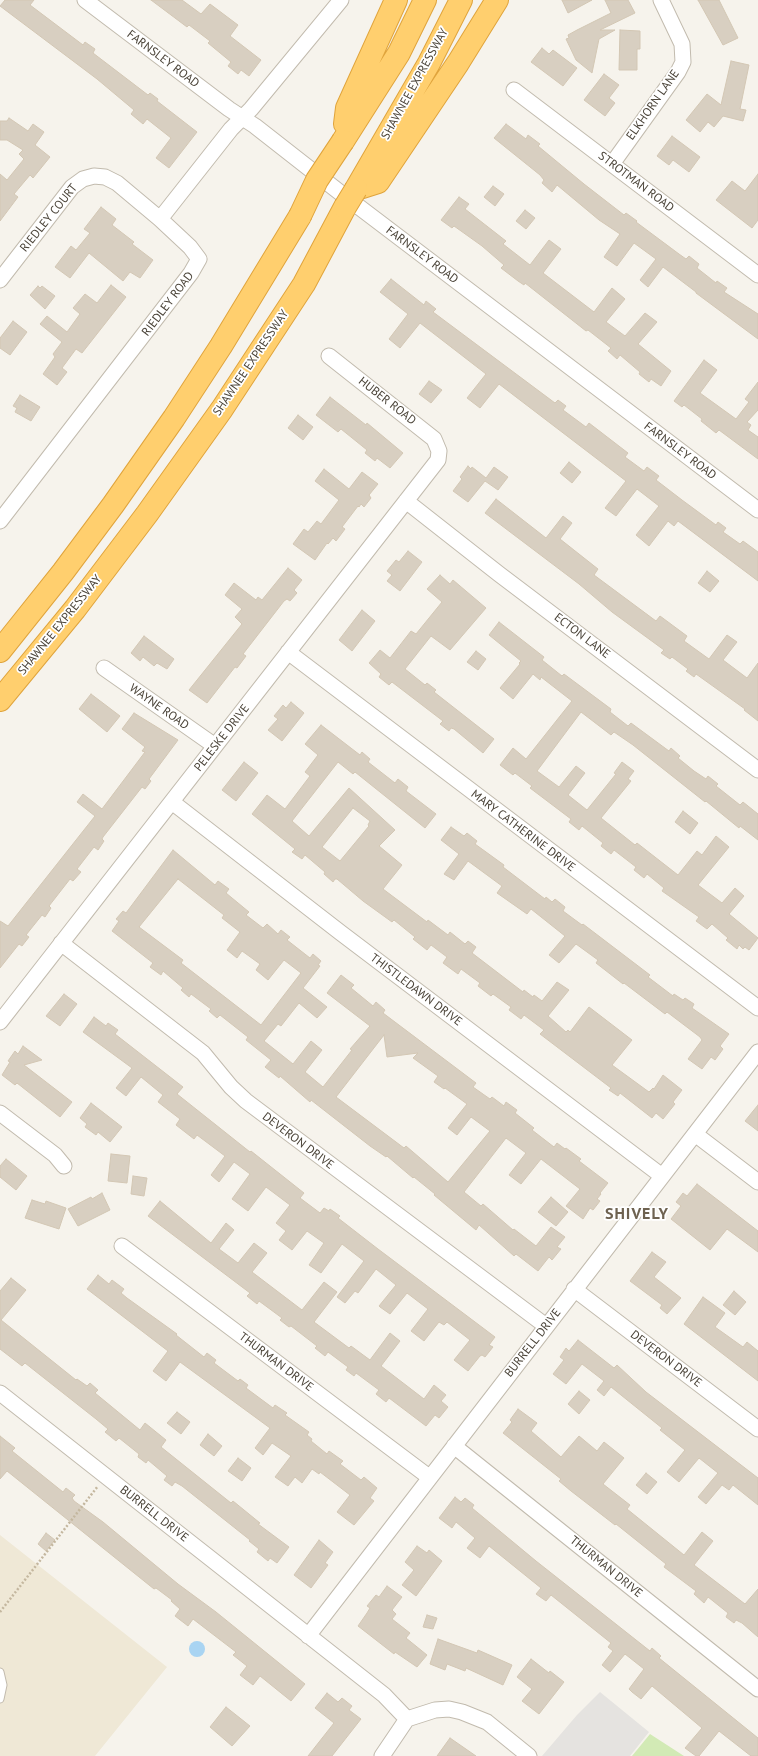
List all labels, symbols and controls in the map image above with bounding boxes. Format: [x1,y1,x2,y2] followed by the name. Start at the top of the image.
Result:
[379,26,451,142] street label: SHAWNEE EXPRESSWAY
[124,27,202,91] street label: FARNSLEY ROAD
[623,67,683,143] street label: ELKHORN LANE
[595,149,677,215] street label: STROTMAN ROAD
[17,181,81,255] street label: RIEDLEY COURT
[383,223,461,287] street label: FARNSLEY ROAD
[139,269,197,339] street label: RIEDLEY ROAD
[210,307,292,419] street label: SHAWNEE EXPRESSWAY
[355,374,419,428] street label: HUBER ROAD
[641,419,719,483] street label: FARNSLEY ROAD
[15,572,105,678] street label: SHAWNEE EXPRESSWAY
[551,610,613,662] street label: ECTON LANE
[126,681,192,733] street label: WAYNE ROAD
[191,702,253,774] street label: PELESKE DRIVE
[468,787,578,875] street label: MARY CATHERINE DRIVE
[367,951,465,1029] street label: THISTLEDAWN DRIVE
[260,1110,336,1172] street label: DEVERON DRIVE
[605,1204,669,1224] district label: SHIVELY
[502,1306,564,1380] street label: BURRELL DRIVE
[628,1328,704,1390] street label: DEVERON DRIVE
[236,1329,316,1395] street label: THURMAN DRIVE
[117,1483,191,1545] street label: BURRELL DRIVE
[567,1533,645,1601] street label: THURMAN DRIVE

